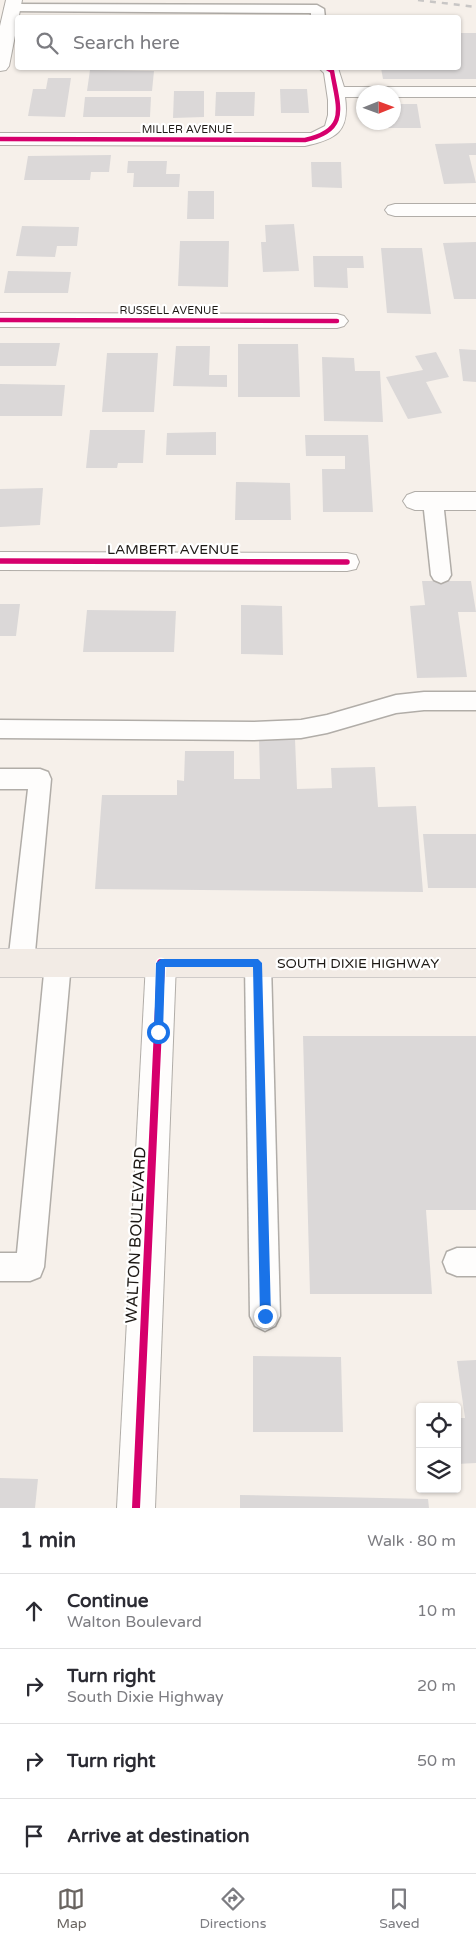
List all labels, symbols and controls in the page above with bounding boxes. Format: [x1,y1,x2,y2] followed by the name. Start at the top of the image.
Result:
[15,15,461,70] search box
[33,29,61,57] icon: search
[73,32,180,54] text: Search here
[356,85,401,130] north arrow
[142,123,232,136] street label: MILLER AVENUE
[120,304,218,317] street label: RUSSELL AVENUE
[107,541,239,558] street label: LAMBERT AVENUE
[277,955,439,972] street label: SOUTH DIXIE HIGHWAY
[147,1021,170,1044] route start
[121,1146,151,1324] street label: WALTON BOULEVARD
[254,1305,277,1328] route end
[416,1403,461,1493] map controls
[416,1403,461,1448] button: locate
[416,1448,461,1493] button: layers
[20,1528,76,1553] text: 1 min
[367,1531,456,1551] text: Walk · 80 m
[67,1590,149,1612] text: Continue
[20,1597,48,1625] icon: ahead
[417,1601,456,1621] text: 10 m
[67,1612,202,1632] text: Walton Boulevard
[67,1665,155,1687] text: Turn right
[20,1672,48,1700] icon: right
[417,1676,456,1696] text: 20 m
[67,1687,224,1707] text: South Dixie Highway
[20,1747,48,1775] icon: right
[67,1750,155,1772] text: Turn right
[417,1751,456,1771] text: 50 m
[20,1822,48,1850] icon: arrive
[67,1825,250,1847] text: Arrive at destination
[56,1885,87,1932] tab: Map
[199,1885,266,1932] tab: Directions
[379,1885,420,1932] tab: Saved

